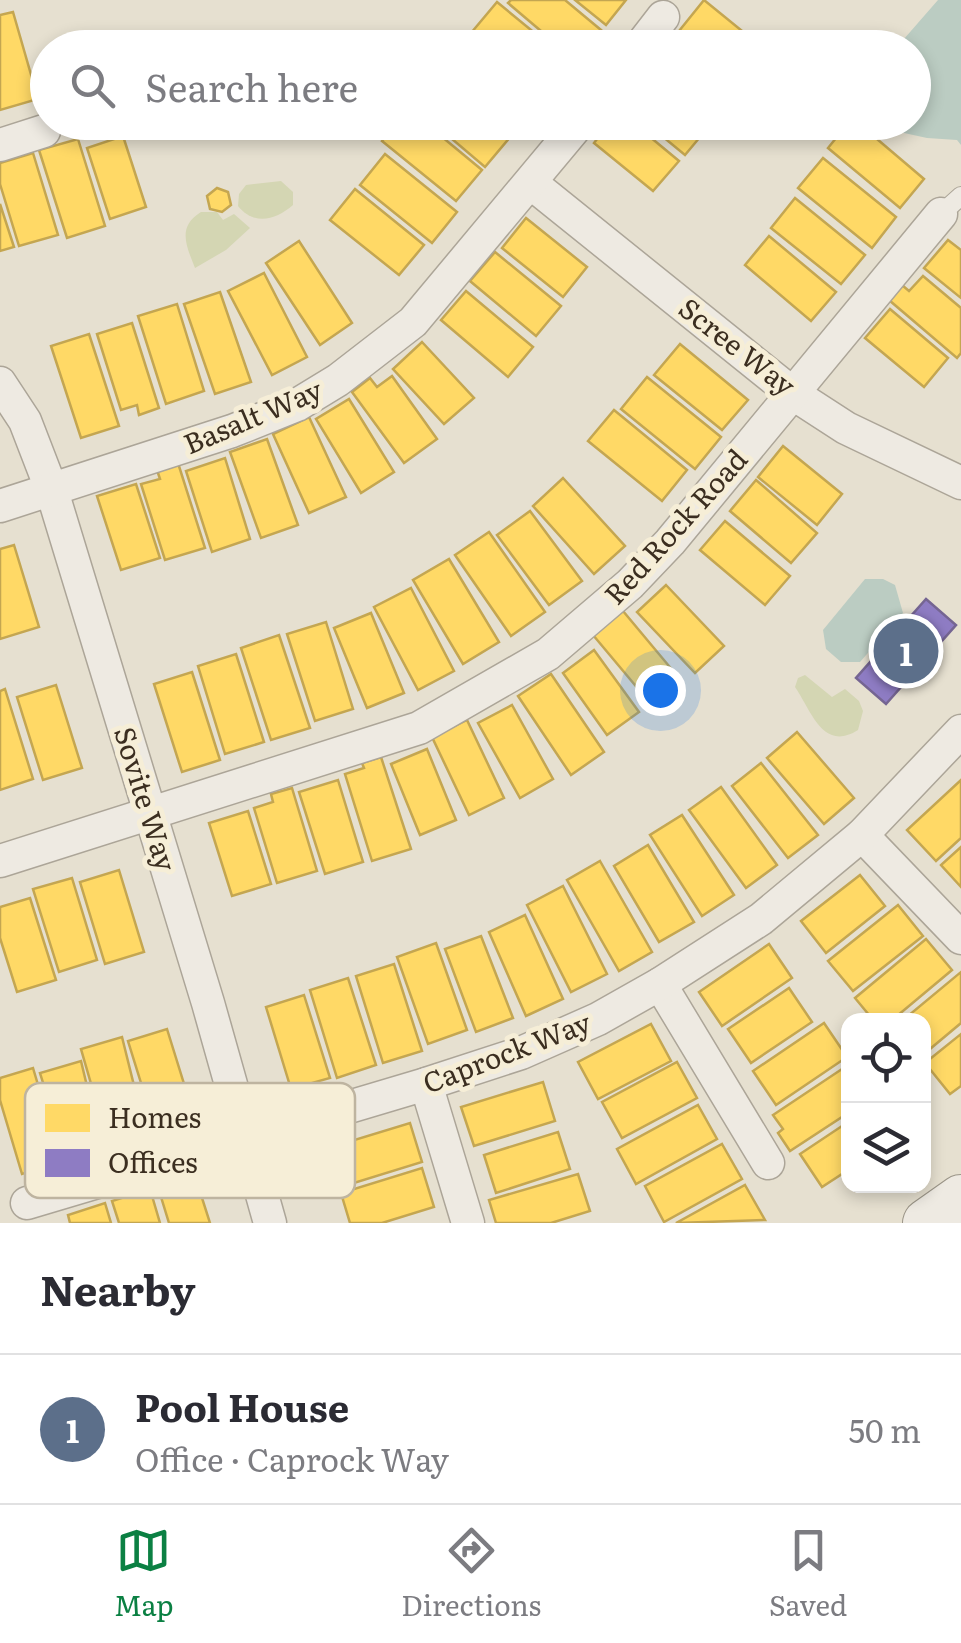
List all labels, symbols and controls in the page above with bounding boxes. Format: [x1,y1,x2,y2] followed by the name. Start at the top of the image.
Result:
[30,30,931,140] search box
[145,57,358,114] text: Search here
[65,58,120,113] icon: search
[671,286,806,405] street label: Scree Way
[176,367,329,463] street label: Basalt Way
[593,438,756,613] street label: Red Rock Road
[874,614,938,688] pin: 1
[635,665,686,716] your location
[105,721,189,877] street label: Sovite Way
[416,1000,597,1102] street label: Caprock Way
[841,1013,931,1193] map controls
[841,1013,931,1103] button: locate
[25,1083,355,1198] legend
[108,1095,201,1137] text: Homes
[841,1103,931,1193] button: layers
[108,1140,198,1182] text: Offices
[40,1257,196,1319] text: Nearby
[135,1377,349,1434] text: Pool House
[66,1405,79,1453] text: 1
[849,1405,921,1453] text: 50 m
[135,1434,449,1482] text: Office · Caprock Way
[114,1523,174,1625] tab: Map
[401,1523,541,1625] tab: Directions
[769,1523,847,1625] tab: Saved

